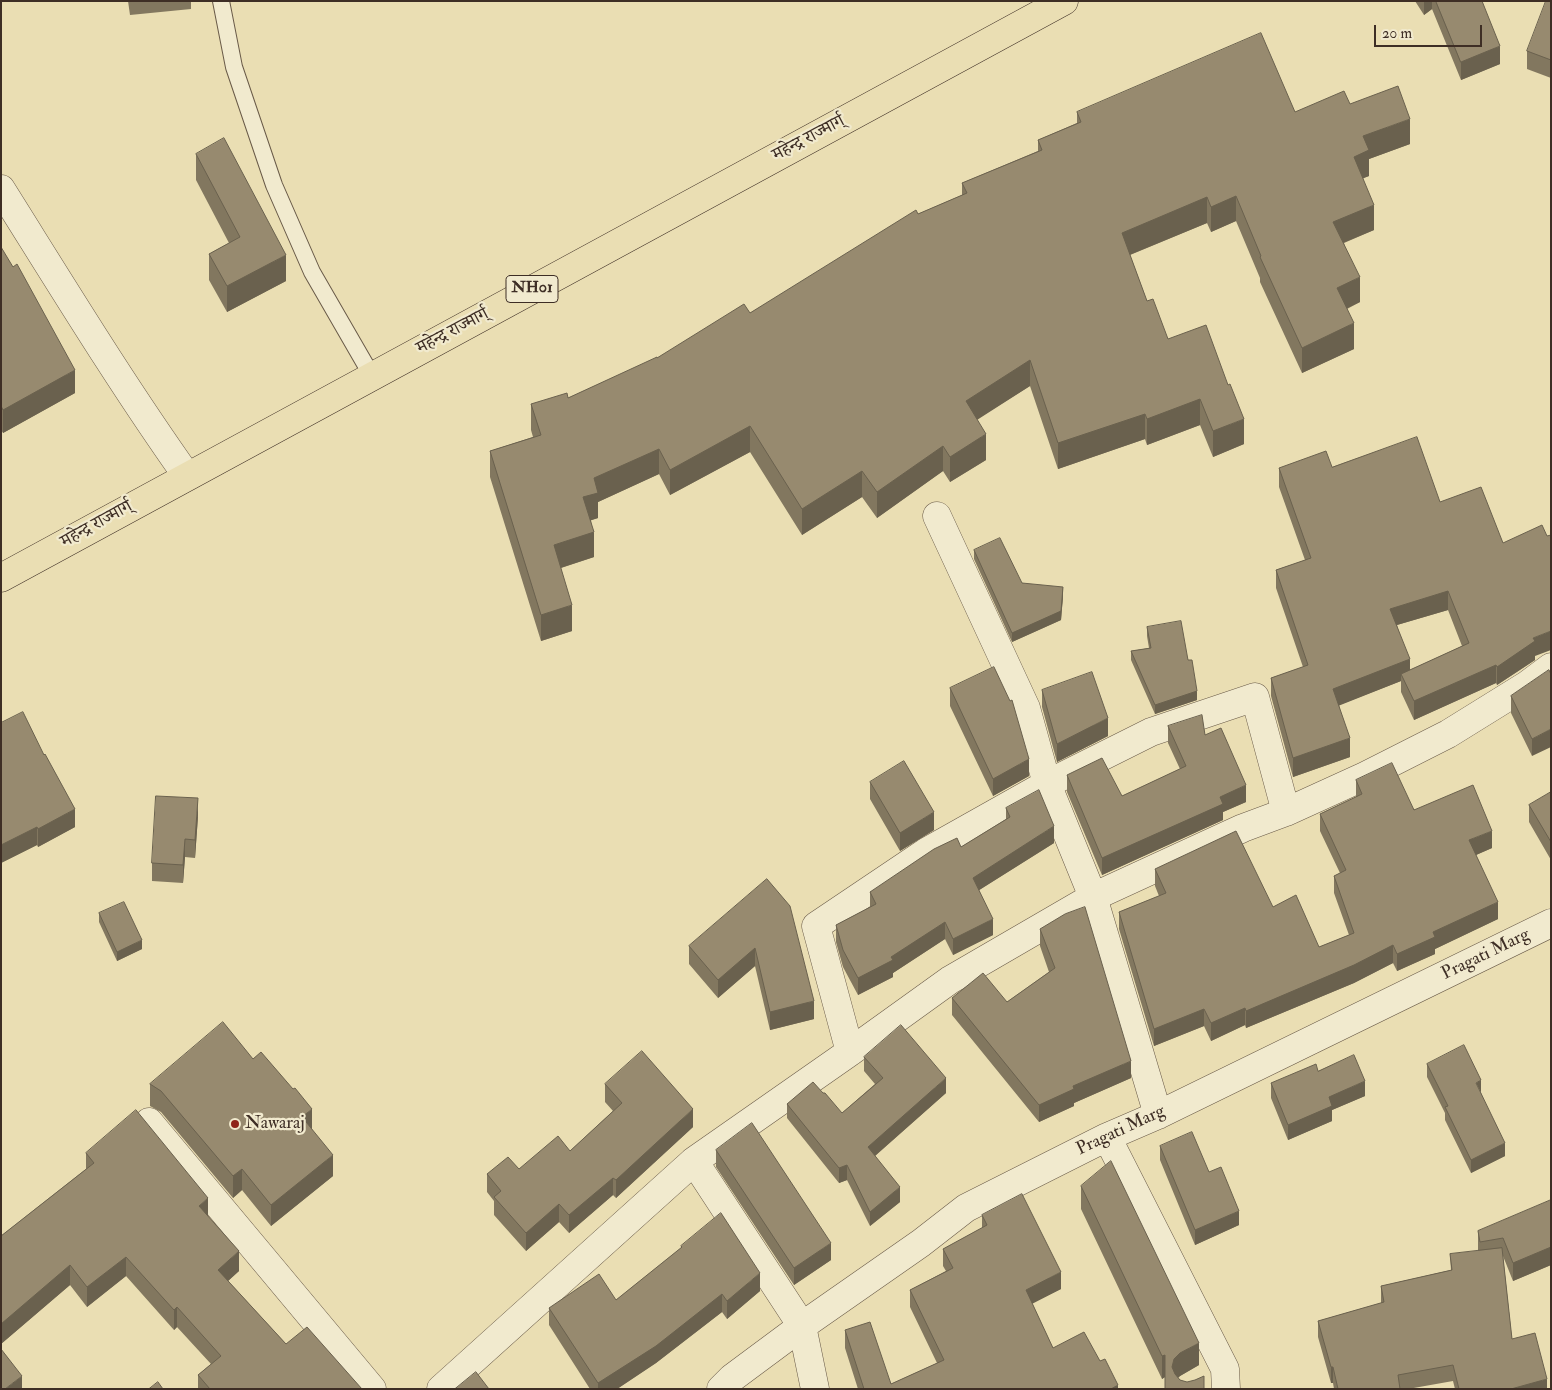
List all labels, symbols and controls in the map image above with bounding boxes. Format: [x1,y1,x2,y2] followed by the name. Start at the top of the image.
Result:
[1377,15,1484,47] scale bar
[1382,24,1412,43] text: 20 m
[769,111,849,167] street label: महेन्द्र राज्मार्ग्
[506,276,558,302] road number: NH01
[413,304,493,360] street label: महेन्द्र राज्मार्ग्
[57,496,137,554] street label: महेन्द्र राज्मार्ग्
[1438,924,1534,986] street label: Pragati Marg
[1073,1101,1169,1161] street label: Pragati Marg
[245,1113,305,1135] place label: Nawaraj
[229,1118,241,1130] marker: Nawaraj

